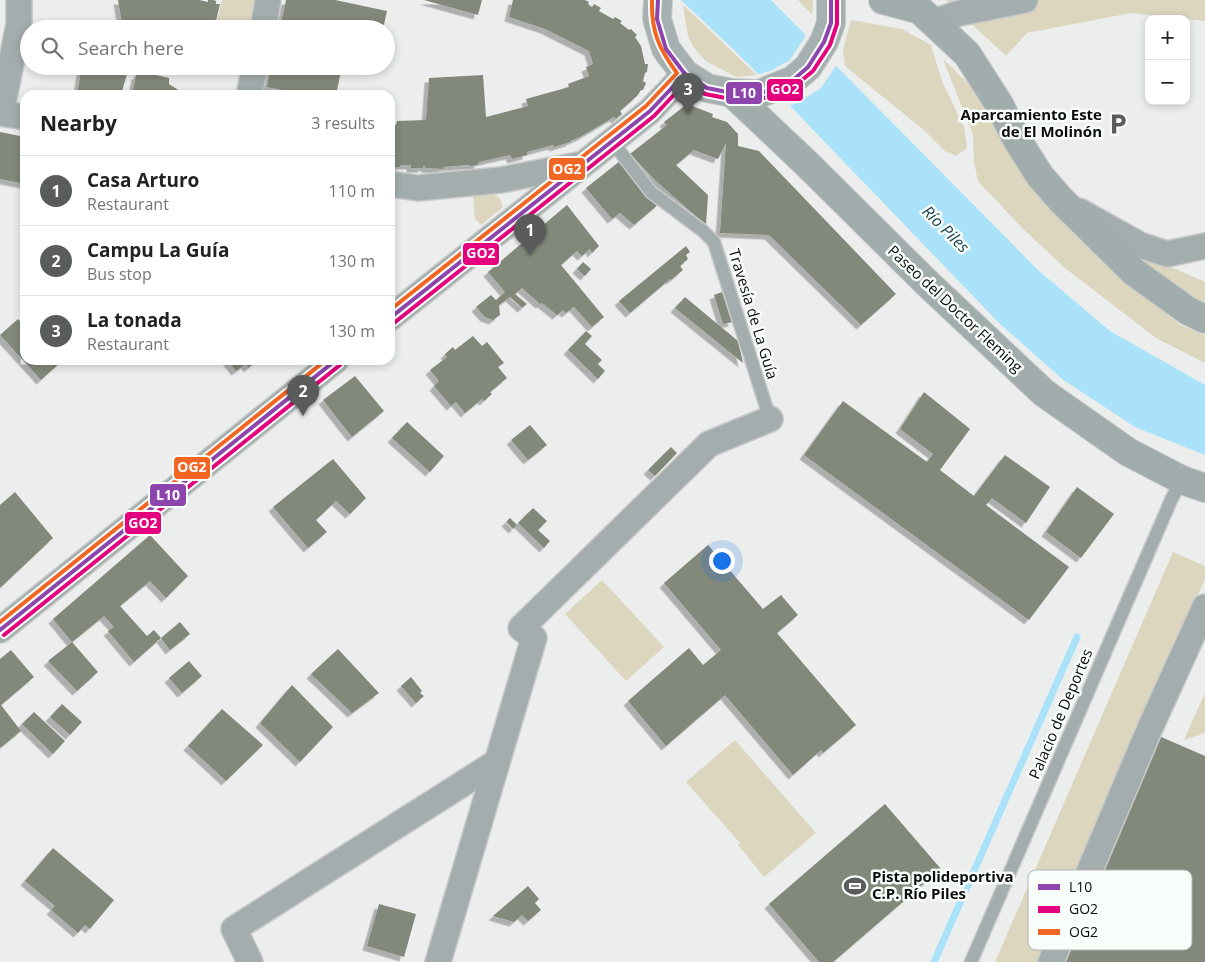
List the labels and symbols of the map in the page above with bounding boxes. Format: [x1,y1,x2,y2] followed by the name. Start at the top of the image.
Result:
[672,73,704,114] pin: 3
[766,78,804,102] line badge: GO2
[770,79,800,98] text: GO2
[725,81,763,105] line badge: L10
[732,83,756,102] text: L10
[961,104,1102,141] place label: Aparcamiento Este de El Molinón
[1105,111,1131,137] parking icon: Aparcamiento Este de El Molinón
[548,157,586,181] line badge: OG2
[552,159,582,178] text: OG2
[918,201,974,257] water label: Río Piles
[514,214,546,255] pin: 1
[884,240,1027,376] street label: Paseo del Doctor Fleming
[462,242,500,266] line badge: GO2
[466,243,496,262] text: GO2
[725,246,783,381] street label: Travesía de La Guía
[287,375,319,416] pin: 2
[173,456,211,480] line badge: OG2
[177,457,207,476] text: OG2
[149,483,187,507] line badge: L10
[156,485,180,504] text: L10
[124,511,162,535] line badge: GO2
[128,513,158,532] text: GO2
[709,548,735,574] your location
[1024,646,1097,782] street label: Palacio de Deportes
[872,866,1013,903] place label: Pista polideportiva C.P. Río Piles
[1028,870,1192,950] legend
[842,873,868,899] sports icon: Pista polideportiva C.P. Río Piles
[1069,877,1092,896] text: L10
[1069,899,1098,918] text: GO2
[1069,922,1098,941] text: OG2

